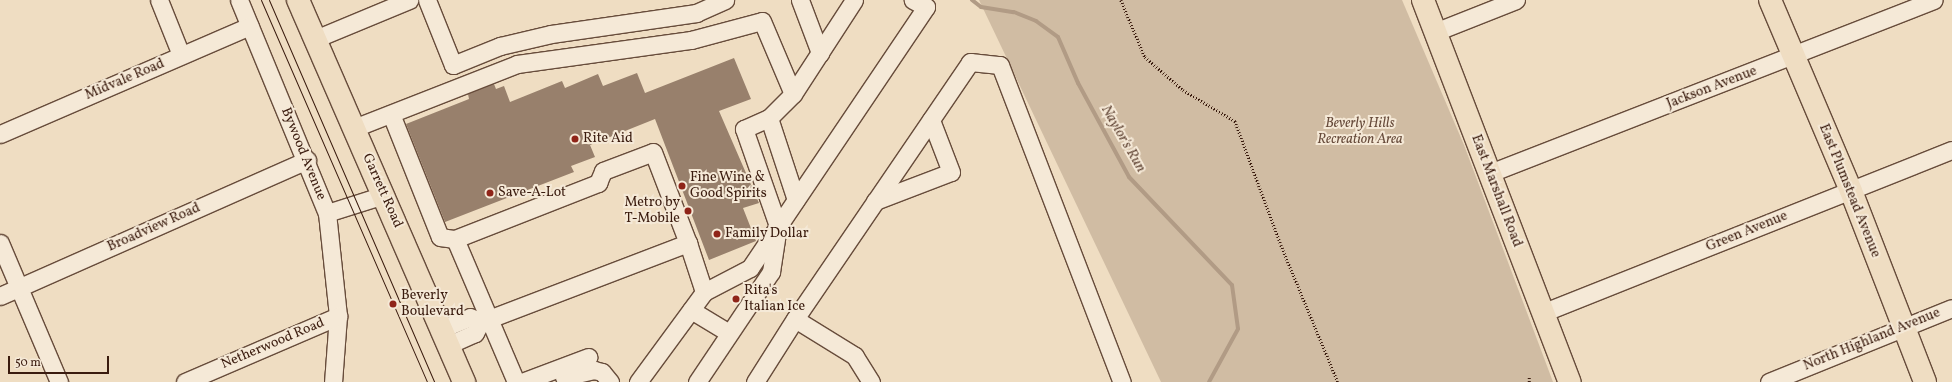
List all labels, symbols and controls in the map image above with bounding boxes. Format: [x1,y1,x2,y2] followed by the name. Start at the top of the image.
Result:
[83,56,167,104] street label: Midvale Road
[1664,63,1760,113] street label: Jackson Avenue
[1097,102,1149,176] water label: Naylor's Run
[277,105,329,203] street label: Bywood Avenue
[1317,116,1403,148] park label: Beverly Hills Recreation Area
[1815,122,1883,260] street label: East Plumstead Avenue
[583,131,633,147] place label: Rite Aid
[1467,132,1525,250] street label: East Marshall Road
[570,134,580,144] marker: Rite Aid
[358,151,406,231] street label: Garrett Road
[690,170,767,202] place label: Fine Wine & Good Spirits
[677,181,687,191] marker: Fine Wine & Good Spirits
[498,185,566,201] place label: Save-A-Lot
[485,188,495,198] marker: Save-A-Lot
[624,195,680,228] place label: Metro by T-Mobile
[105,200,203,256] street label: Broadview Road
[683,206,693,216] marker: Metro by T-Mobile
[1704,208,1790,256] street label: Green Avenue
[725,226,809,242] place label: Family Dollar
[712,229,722,239] marker: Family Dollar
[744,283,805,316] place label: Rita's Italian Ice
[401,288,464,320] place label: Beverly Boulevard
[731,294,741,304] marker: Rita's Italian Ice
[388,299,398,309] marker: Beverly Boulevard
[1801,305,1943,375] street label: North Highland Avenue
[219,315,327,373] street label: Netherwood Road
[10,348,111,374] scale bar
[15,355,41,371] text: 50 m

